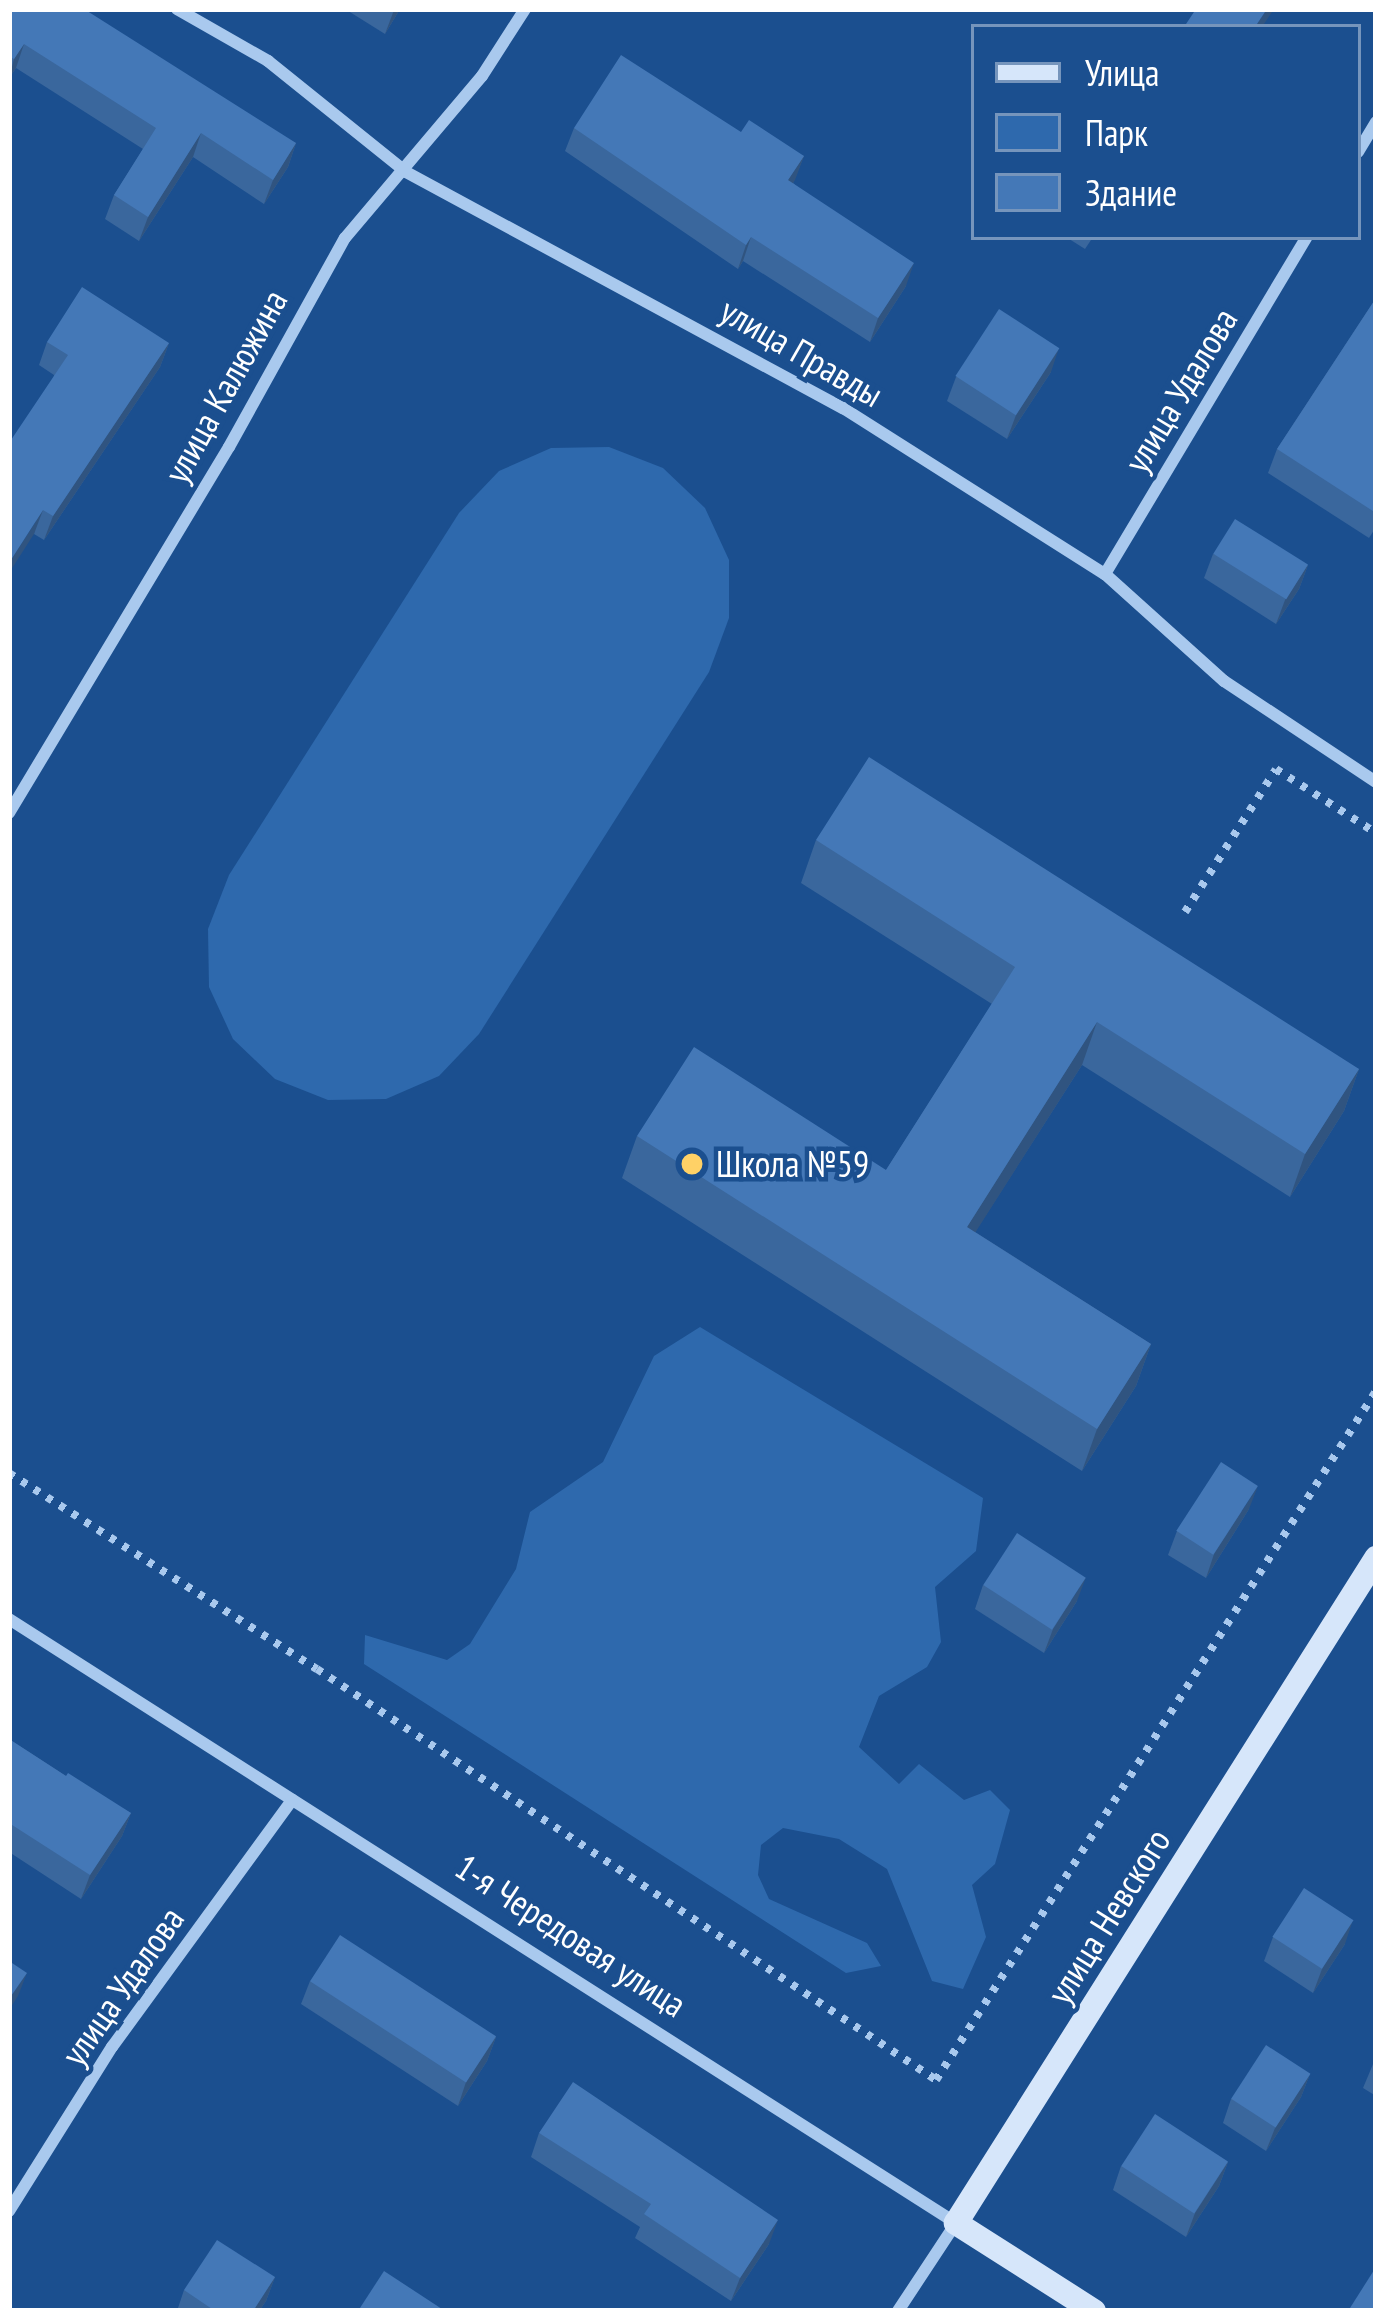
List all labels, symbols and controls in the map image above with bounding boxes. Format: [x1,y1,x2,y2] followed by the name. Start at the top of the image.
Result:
[971,24,1361,240] legend
[1085,49,1159,96] text: Улица
[1085,109,1148,156] text: Парк
[1085,169,1177,216] text: Здание
[154,282,296,490] street label: улица Калюжина
[713,288,891,416] street label: улица Правды
[1114,300,1246,480] street label: улица Удалова
[716,1142,869,1186] place label: Школа №59
[679,1151,705,1177] marker: Школа №59
[1037,1821,1179,2011] street label: улица Невского
[448,1844,694,2026] street label: 1-я Чередовая улица
[51,1898,193,2074] street label: улица Удалова

